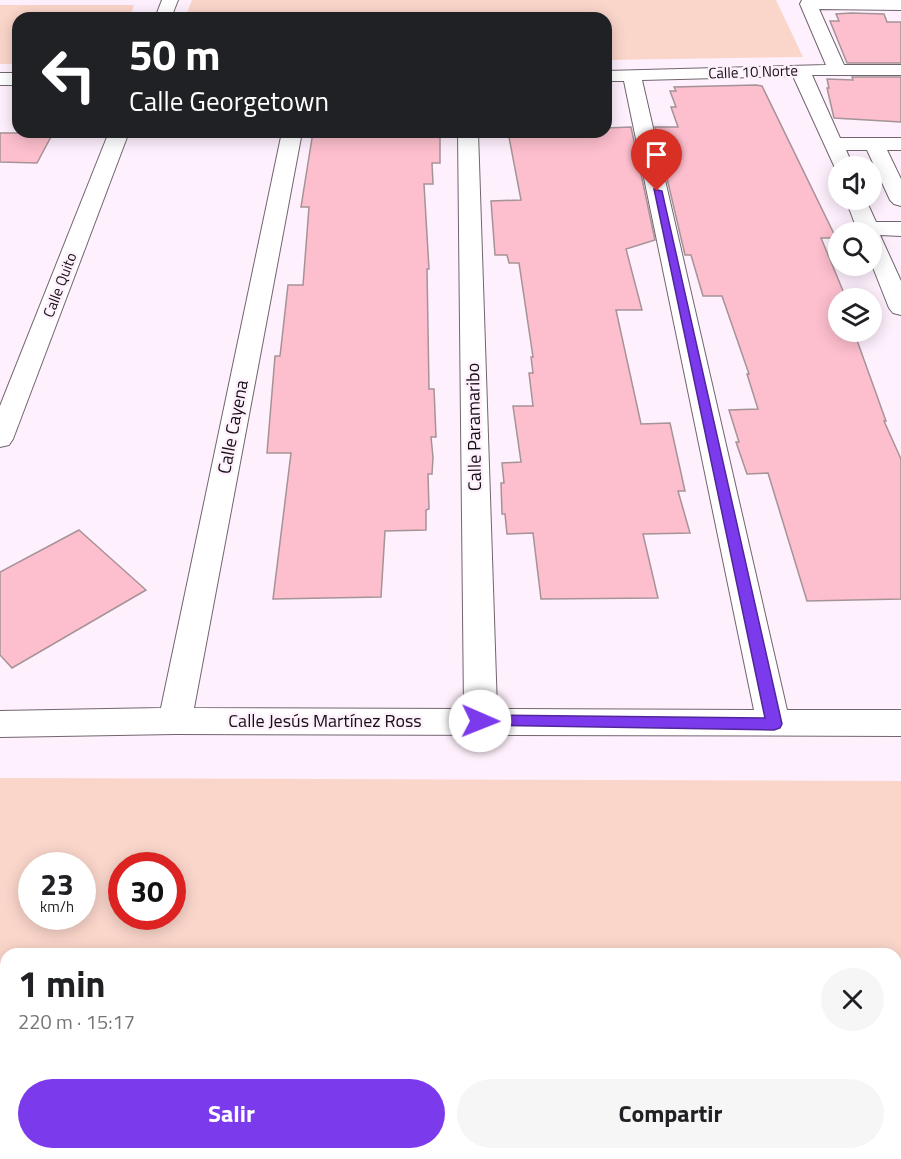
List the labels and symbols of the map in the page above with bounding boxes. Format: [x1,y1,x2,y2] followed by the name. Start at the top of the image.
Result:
[708,58,798,85] street label: Calle 10 Norte
[631,129,682,191] pin
[37,249,82,321] street label: Calle Quito
[459,363,488,491] street label: Calle Paramaribo
[210,378,255,476] street label: Calle Cayena
[448,689,512,753] position arrow
[228,707,422,734] street label: Calle Jesús Martínez Ross
[108,852,186,930] speed limit sign: 30

